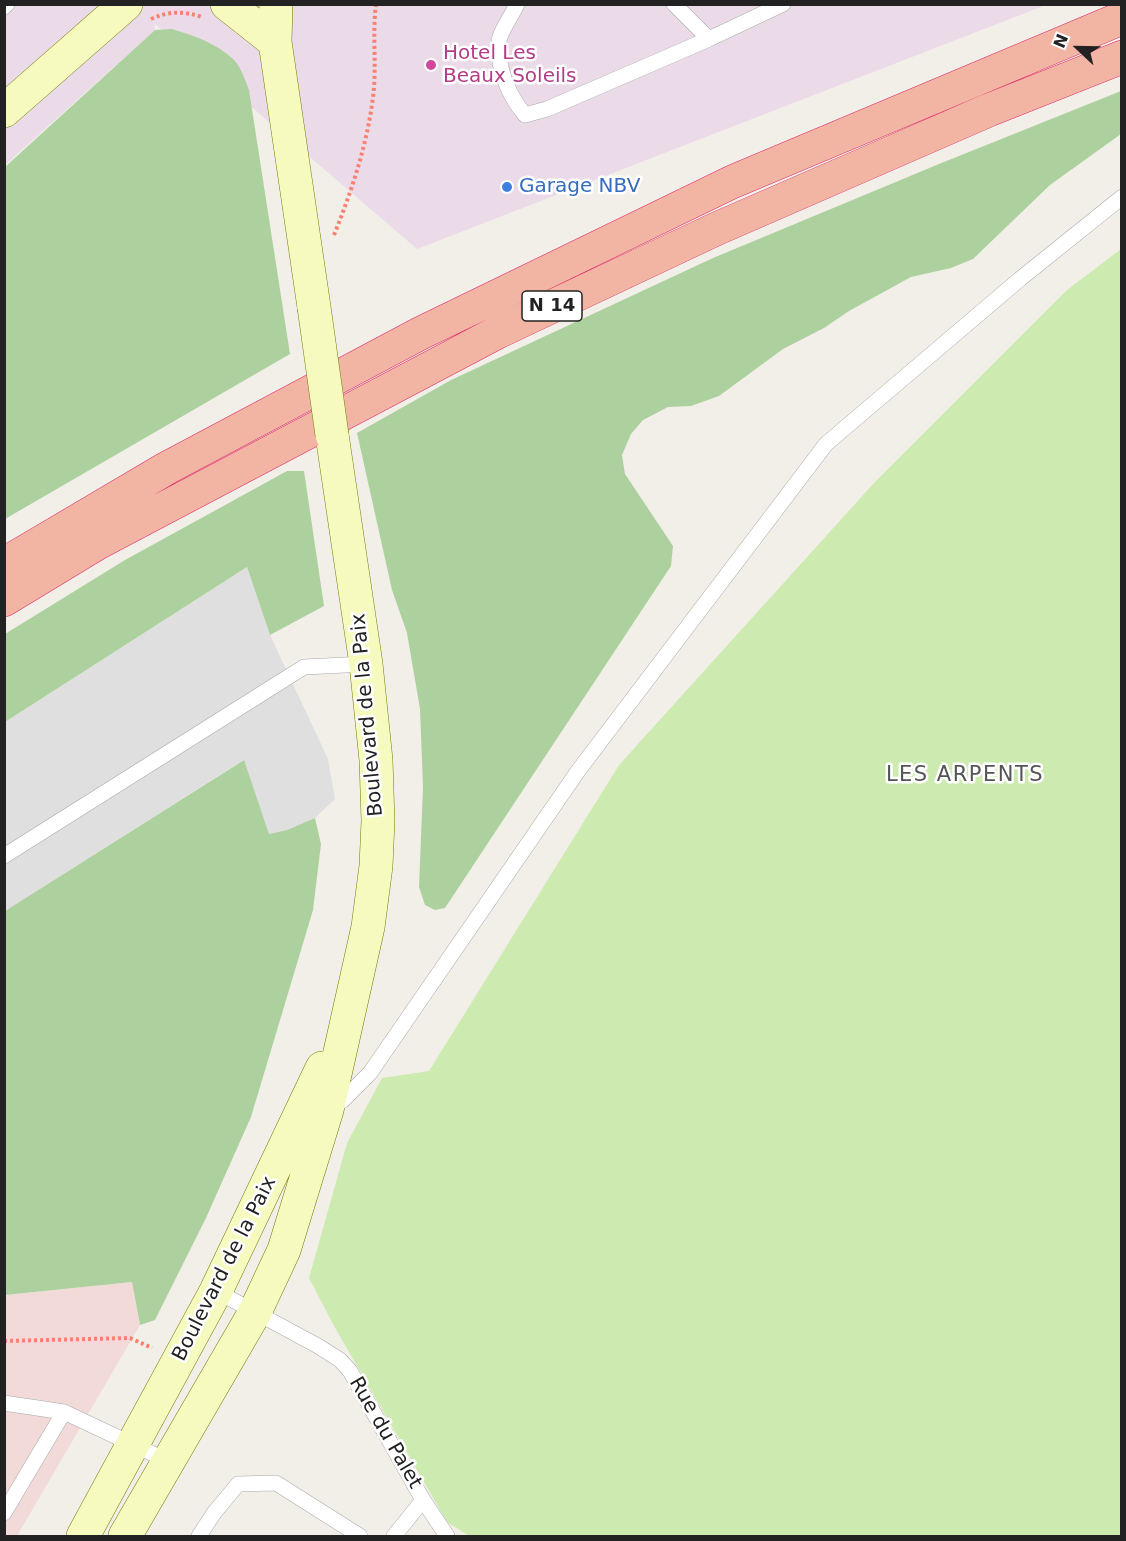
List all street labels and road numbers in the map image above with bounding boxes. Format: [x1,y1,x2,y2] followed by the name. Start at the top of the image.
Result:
[522,291,582,321] road number: N 14
[347,612,389,818] street label: Boulevard de la Paix
[168,1173,282,1365] street label: Boulevard de la Paix
[343,1373,427,1493] street label: Rue du Palet

